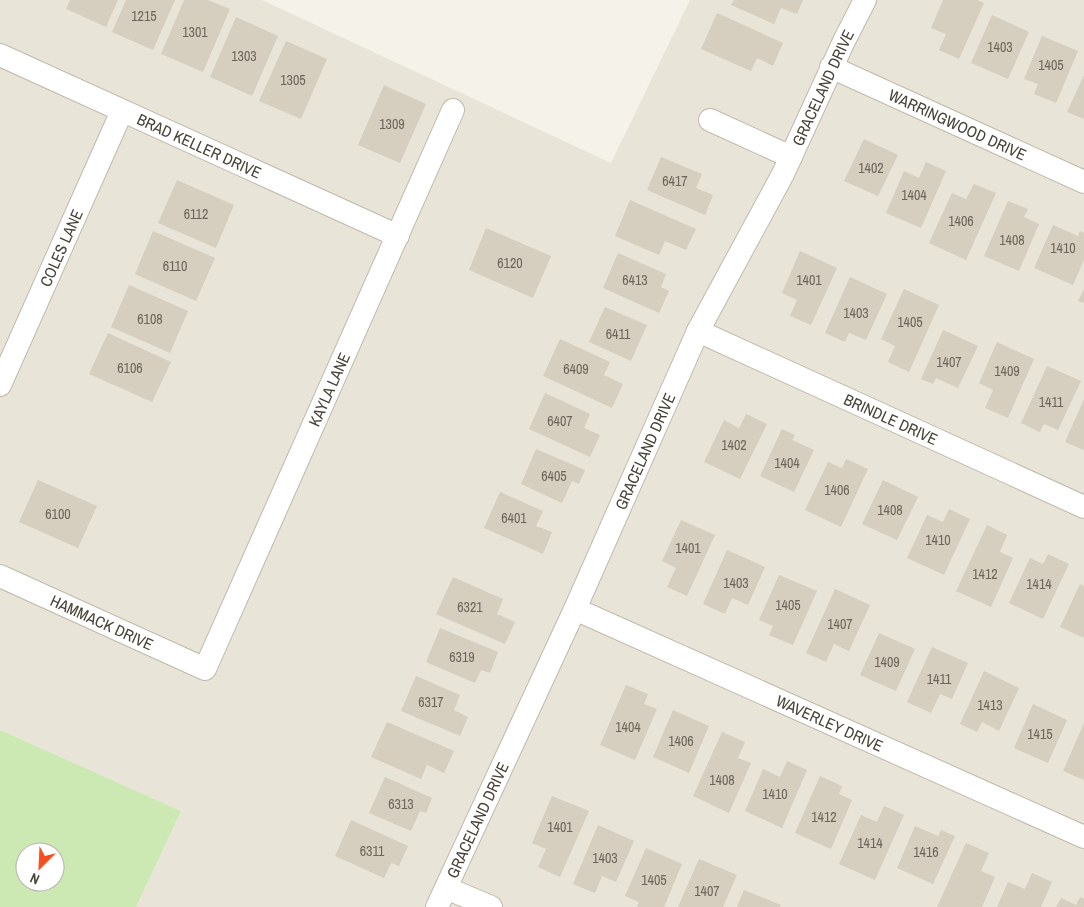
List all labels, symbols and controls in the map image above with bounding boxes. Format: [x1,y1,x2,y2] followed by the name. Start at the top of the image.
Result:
[131,7,157,25] house number: 1215
[182,23,208,41] house number: 1301
[786,26,859,149] street label: GRACELAND DRIVE
[987,38,1013,56] house number: 1403
[231,47,257,65] house number: 1303
[1038,56,1064,74] house number: 1405
[280,71,306,89] house number: 1305
[885,84,1030,165] street label: WARRINGWOOD DRIVE
[134,108,265,183] street label: BRAD KELLER DRIVE
[379,115,405,133] house number: 1309
[858,159,884,177] house number: 1402
[662,172,688,190] house number: 6417
[901,186,927,204] house number: 1404
[184,205,208,223] house number: 6112
[34,206,88,290] street label: COLES LANE
[948,212,974,230] house number: 1406
[999,231,1025,249] house number: 1408
[1050,239,1076,257] house number: 1410
[497,254,523,272] house number: 6120
[163,257,187,275] house number: 6110
[622,271,648,289] house number: 6413
[796,271,822,289] house number: 1401
[843,304,869,322] house number: 1403
[137,310,163,328] house number: 6108
[897,313,923,331] house number: 1405
[606,325,631,343] house number: 6411
[303,349,355,430] street label: KAYLA LANE
[936,353,962,371] house number: 1407
[117,359,143,377] house number: 6106
[563,360,589,378] house number: 6409
[994,362,1020,380] house number: 1409
[840,388,941,450] street label: BRINDLE DRIVE
[609,389,680,513] street label: GRACELAND DRIVE
[1039,393,1064,411] house number: 1411
[547,412,573,430] house number: 6407
[721,436,747,454] house number: 1402
[774,454,800,472] house number: 1404
[541,467,567,485] house number: 6405
[824,481,850,499] house number: 1406
[877,501,903,519] house number: 1408
[45,505,71,523] house number: 6100
[501,509,527,527] house number: 6401
[925,531,951,549] house number: 1410
[675,539,701,557] house number: 1401
[972,565,998,583] house number: 1412
[723,574,749,592] house number: 1403
[1026,575,1052,593] house number: 1414
[47,589,157,655] street label: HAMMACK DRIVE
[775,596,801,614] house number: 1405
[457,598,483,616] house number: 6321
[827,615,853,633] house number: 1407
[449,648,475,666] house number: 6319
[874,653,900,671] house number: 1409
[927,670,952,688] house number: 1411
[773,689,887,757] street label: WAVERLEY DRIVE
[418,693,444,711] house number: 6317
[977,696,1003,714] house number: 1413
[615,718,641,736] house number: 1404
[1027,725,1053,743] house number: 1415
[668,732,694,750] house number: 1406
[441,758,514,881] street label: GRACELAND DRIVE
[709,771,735,789] house number: 1408
[762,785,788,803] house number: 1410
[388,795,414,813] house number: 6313
[811,808,837,826] house number: 1412
[547,818,573,836] house number: 1401
[857,834,883,852] house number: 1414
[15,842,65,892] north arrow
[360,842,385,860] house number: 6311
[913,843,939,861] house number: 1416
[592,849,618,867] house number: 1403
[27,869,42,889] text: N
[641,871,667,889] house number: 1405
[694,882,720,900] house number: 1407

